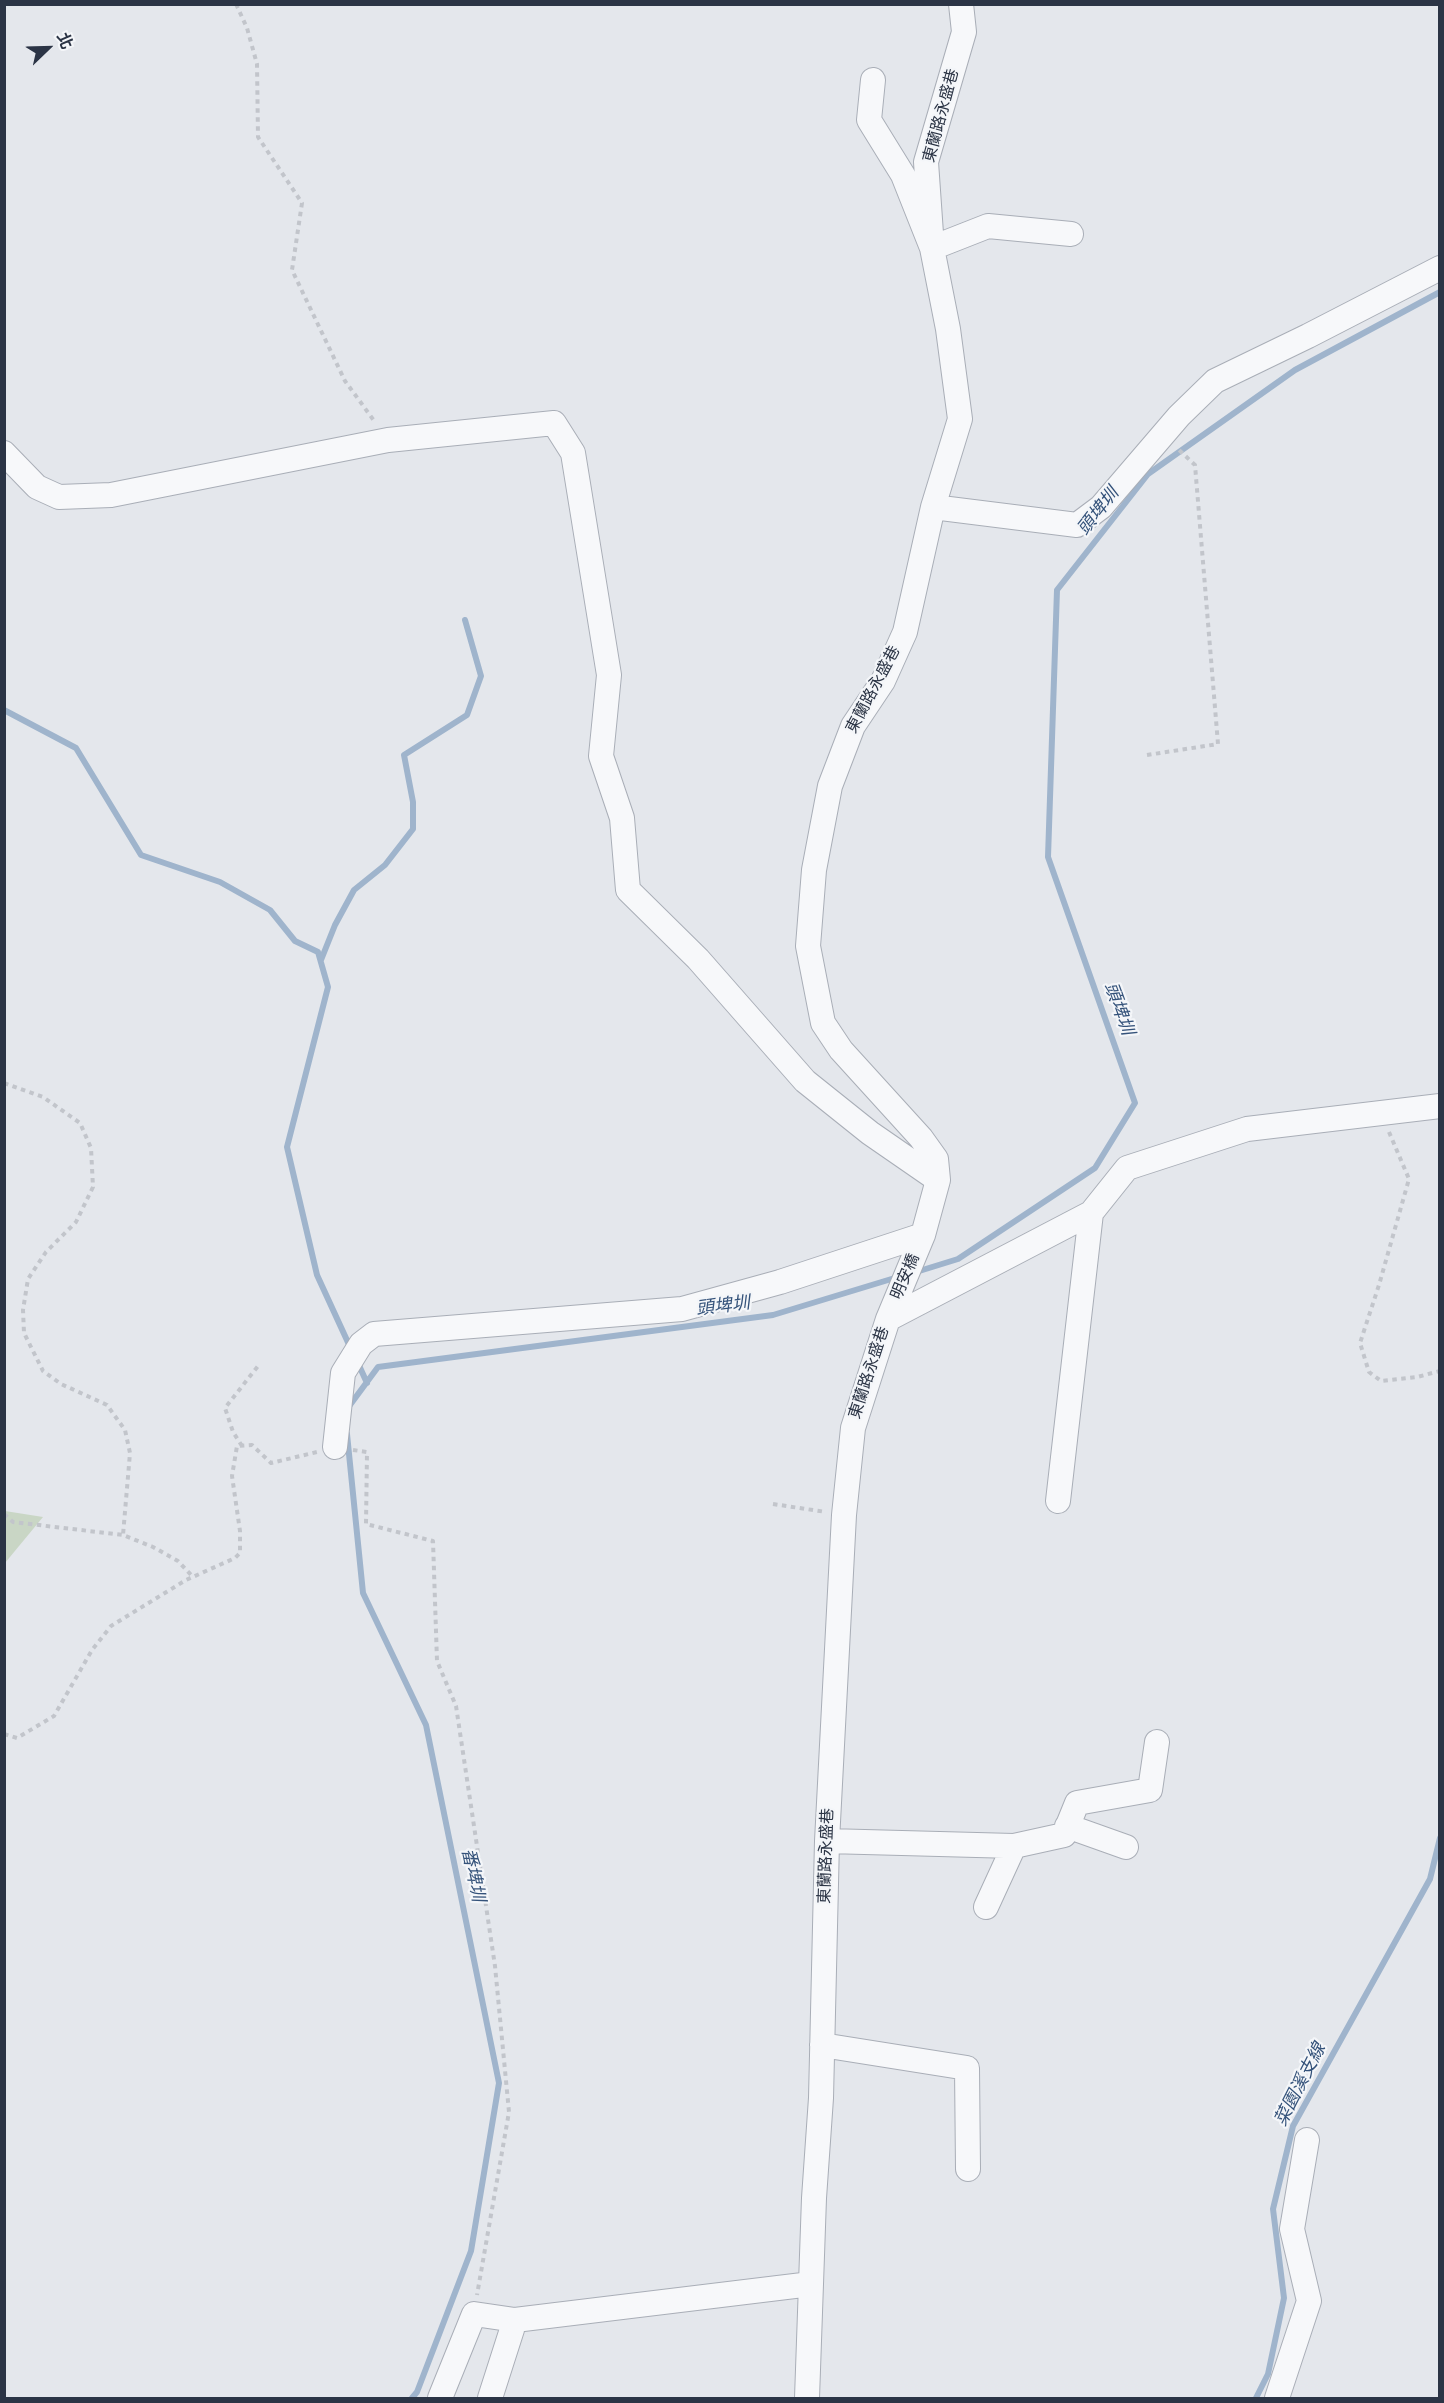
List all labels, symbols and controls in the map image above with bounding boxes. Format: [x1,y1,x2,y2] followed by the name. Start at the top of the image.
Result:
[18,18,78,78] north arrow
[51,29,78,53] text: 北
[920,67,964,165] street label: 東蘭路永盛巷
[1074,484,1124,540] water label: 頭埤圳
[843,643,905,737] street label: 東蘭路永盛巷
[1099,980,1137,1038] water label: 頭埤圳
[888,1251,924,1303] street label: 明安橋
[695,1293,751,1321] water label: 頭埤圳
[846,1324,894,1422] street label: 東蘭路永盛巷
[816,1808,838,1904] street label: 東蘭路永盛巷
[456,1846,488,1904] water label: 番埤圳
[1271,2040,1331,2130] water label: 菜園溪支線

